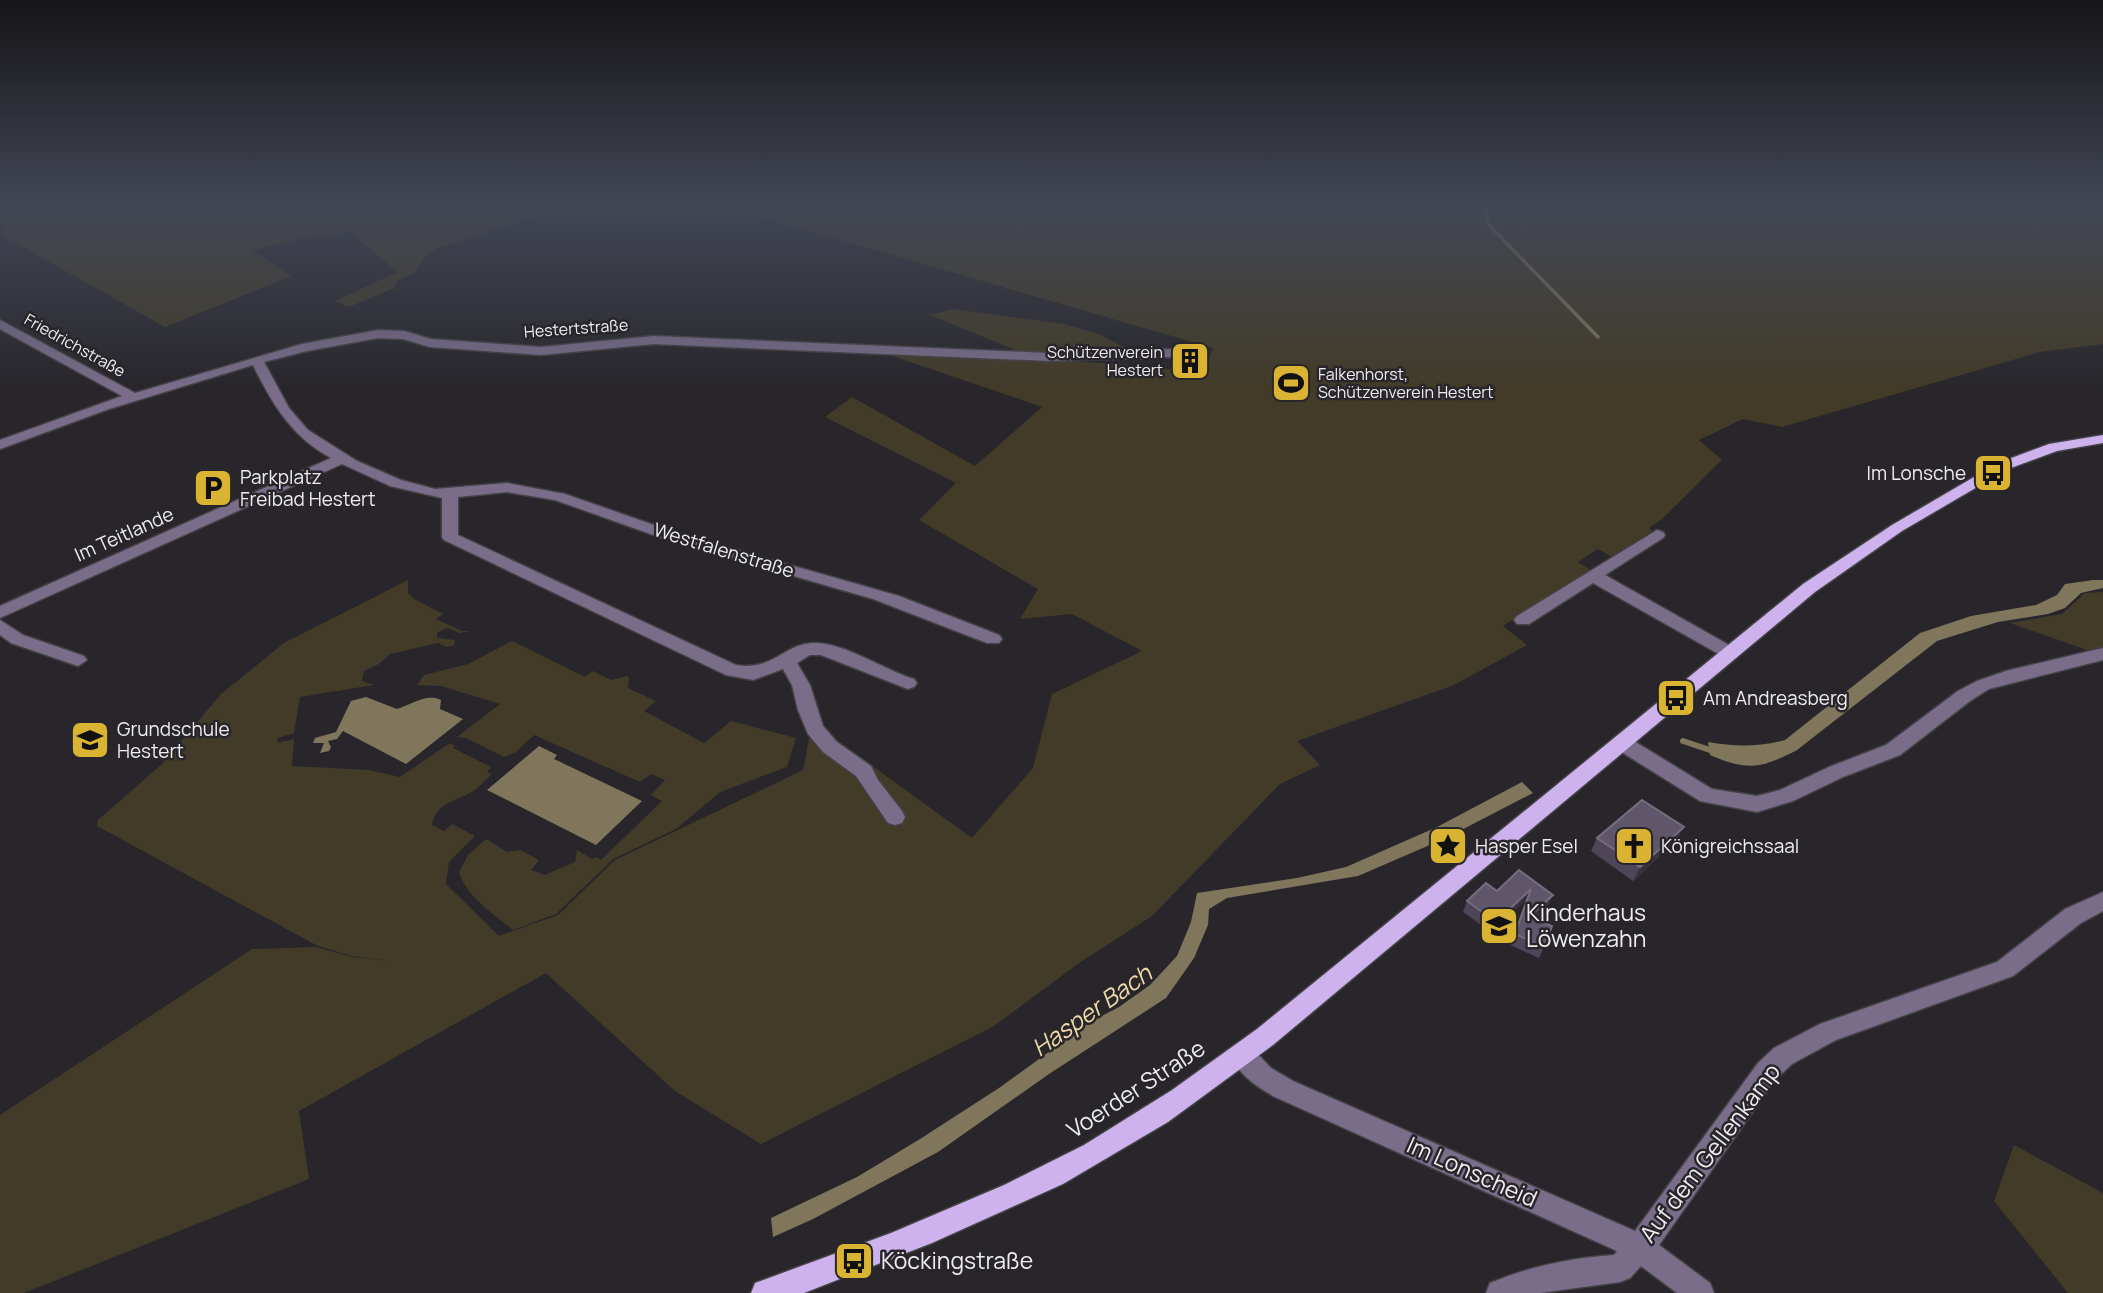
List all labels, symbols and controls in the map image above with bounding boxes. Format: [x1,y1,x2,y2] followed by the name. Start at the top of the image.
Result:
[21,308,129,382] street label: Friedrichstraße
[523,313,629,343] street label: Hestertstraße
[1169,340,1211,382] building icon: Schützenverein Hestert
[1047,341,1163,381] place label: Schützenverein Hestert
[1270,362,1312,404] sports icon: Falkenhorst, Schützenverein Hestert
[1318,363,1493,403] place label: Falkenhorst, Schützenverein Hestert
[1972,452,2014,494] bus stop icon: Im Lonsche
[1867,460,1966,486] place label: Im Lonsche
[240,464,376,512] place label: Parkplatz Freibad Hestert
[192,467,234,509] parking icon: Parkplatz Freibad Hestert
[70,501,178,567] street label: Im Teitlande
[650,516,798,584] street label: Westfalenstraße
[1655,677,1697,719] bus stop icon: Am Andreasberg
[1703,685,1848,711] place label: Am Andreasberg
[117,716,230,764] place label: Grundschule Hestert
[69,719,111,761] school or university icon: Grundschule Hestert
[1427,825,1469,867] place icon: Hasper Esel
[1613,825,1655,867] church icon: Königreichssaal
[1475,833,1578,859] place label: Hasper Esel
[1661,833,1799,859] place label: Königreichssaal
[1526,896,1646,954] place label: Kinderhaus Löwenzahn
[1478,905,1520,947] school or university icon: Kinderhaus Löwenzahn
[1024,956,1158,1063] water label: Hasper Bach
[1060,1032,1211,1145] street label: Voerder Straße
[1631,1056,1787,1248] street label: Auf dem Gellenkamp
[1402,1128,1543,1214] street label: Im Lonscheid
[833,1240,875,1282] bus stop icon: Köckingstraße
[881,1244,1033,1276] place label: Köckingstraße

